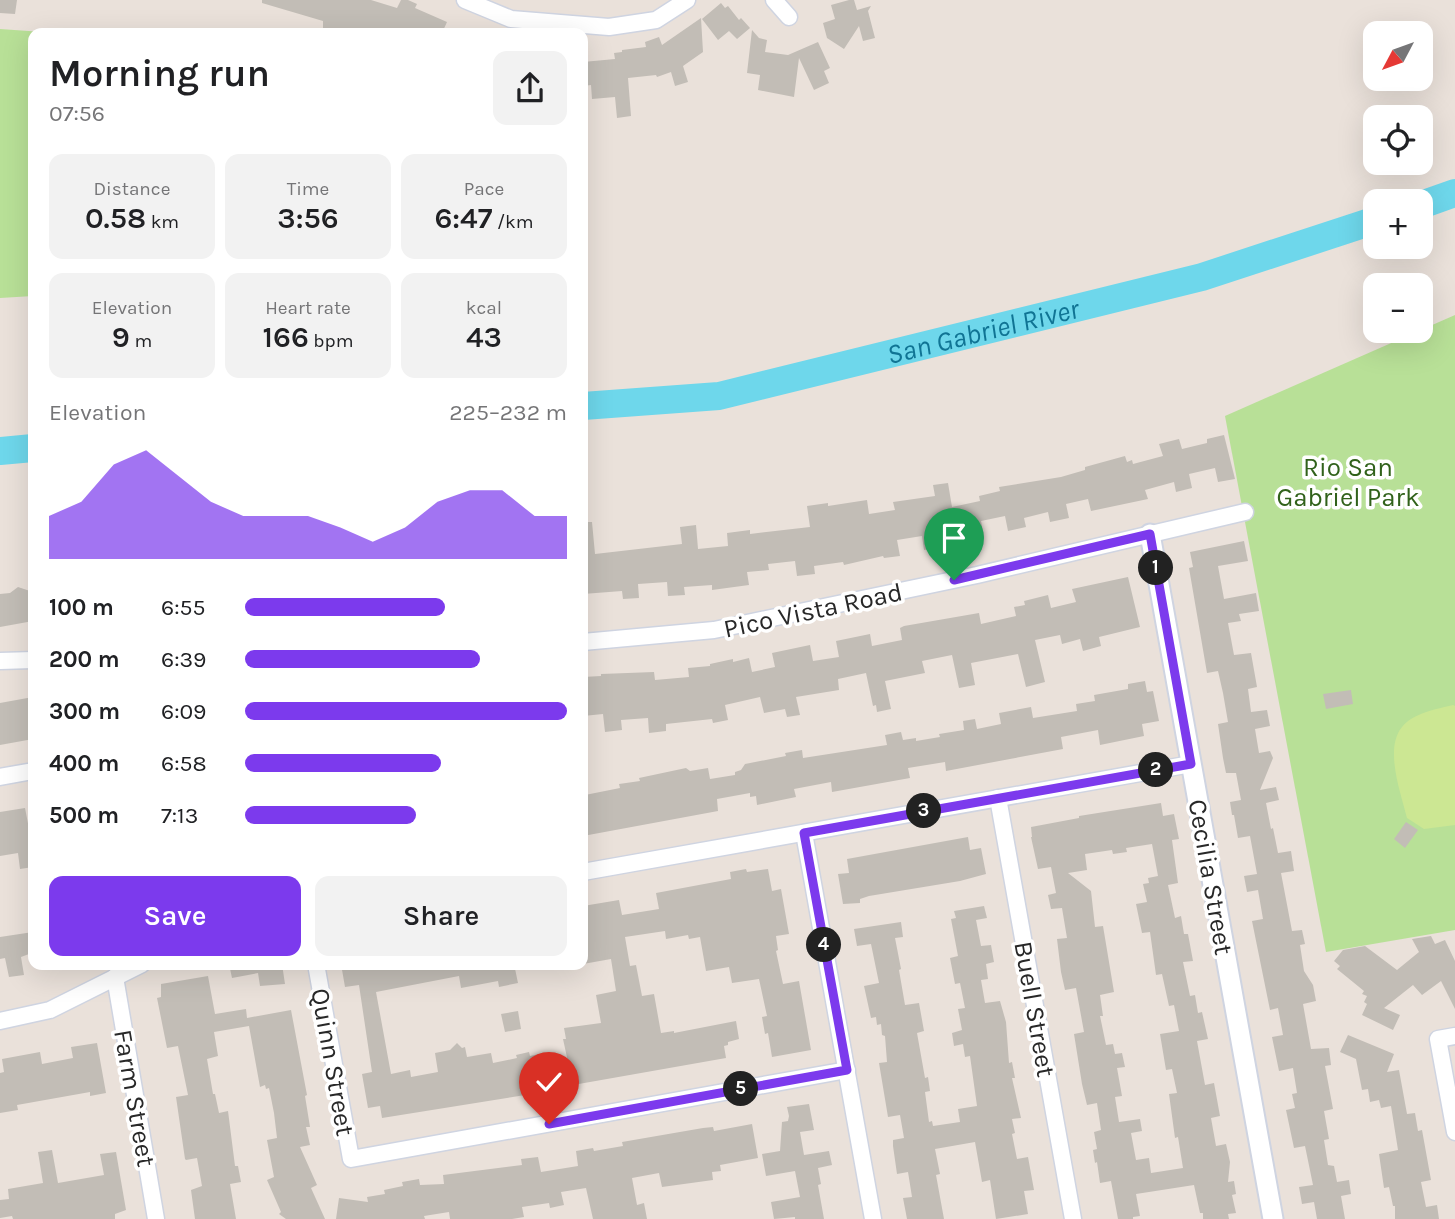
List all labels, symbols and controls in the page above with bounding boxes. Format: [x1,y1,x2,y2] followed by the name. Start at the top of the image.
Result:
[1363,21,1433,91] north arrow
[1363,21,1433,343] map controls
[49,51,270,96] text: Morning run
[493,51,567,125] button: share
[49,100,105,127] text: 07:56
[1363,105,1433,175] button: locate
[94,178,170,200] text: Distance
[287,178,329,200] text: Time
[464,178,504,200] text: Pace
[1363,189,1433,259] button: +
[85,200,146,236] text: 0.58
[277,200,339,236] text: 3:56
[434,200,492,236] text: 6:47
[146,211,179,233] text: km
[492,211,534,233] text: /km
[1363,273,1433,343] button: −
[883,292,1084,371] water label: San Gabriel River
[92,297,172,319] text: Elevation
[265,297,351,319] text: Heart rate
[466,297,502,319] text: kcal
[112,319,130,355] text: 9
[263,319,309,355] text: 166
[466,319,502,355] text: 43
[130,330,152,352] text: m
[309,330,354,352] text: bpm
[49,399,146,426] text: Elevation
[449,399,567,426] text: 225–232 m
[1276,452,1420,513] park label: Rio San Gabriel Park
[924,508,984,580] pin
[935,519,973,557] icon: arrive
[1138,550,1174,586] pin: 1
[1152,556,1159,578] text: 1
[721,576,905,645] street label: Pico Vista Road
[49,594,114,621] text: 100 m
[161,594,205,621] text: 6:55
[49,646,120,673] text: 200 m
[161,646,206,673] text: 6:39
[49,698,120,725] text: 300 m
[161,698,206,725] text: 6:09
[49,750,119,777] text: 400 m
[161,750,207,777] text: 6:58
[1138,752,1174,788] pin: 2
[1150,758,1161,780] text: 2
[906,794,942,828] pin: 3
[1182,797,1239,957] street label: Cecilia Street
[918,799,929,821] text: 3
[49,802,119,829] text: 500 m
[161,802,198,829] text: 7:13
[49,876,301,956] button: Save
[315,876,567,956] button: Share
[806,928,842,962] pin: 4
[818,933,829,955] text: 4
[1007,939,1062,1080] street label: Buell Street
[304,986,361,1139] street label: Quinn Street
[107,1027,162,1169] street label: Farm Street
[519,1052,579,1124] pin
[530,1063,568,1101] icon: check
[724,1072,758,1106] pin: 5
[735,1077,746,1099] text: 5

